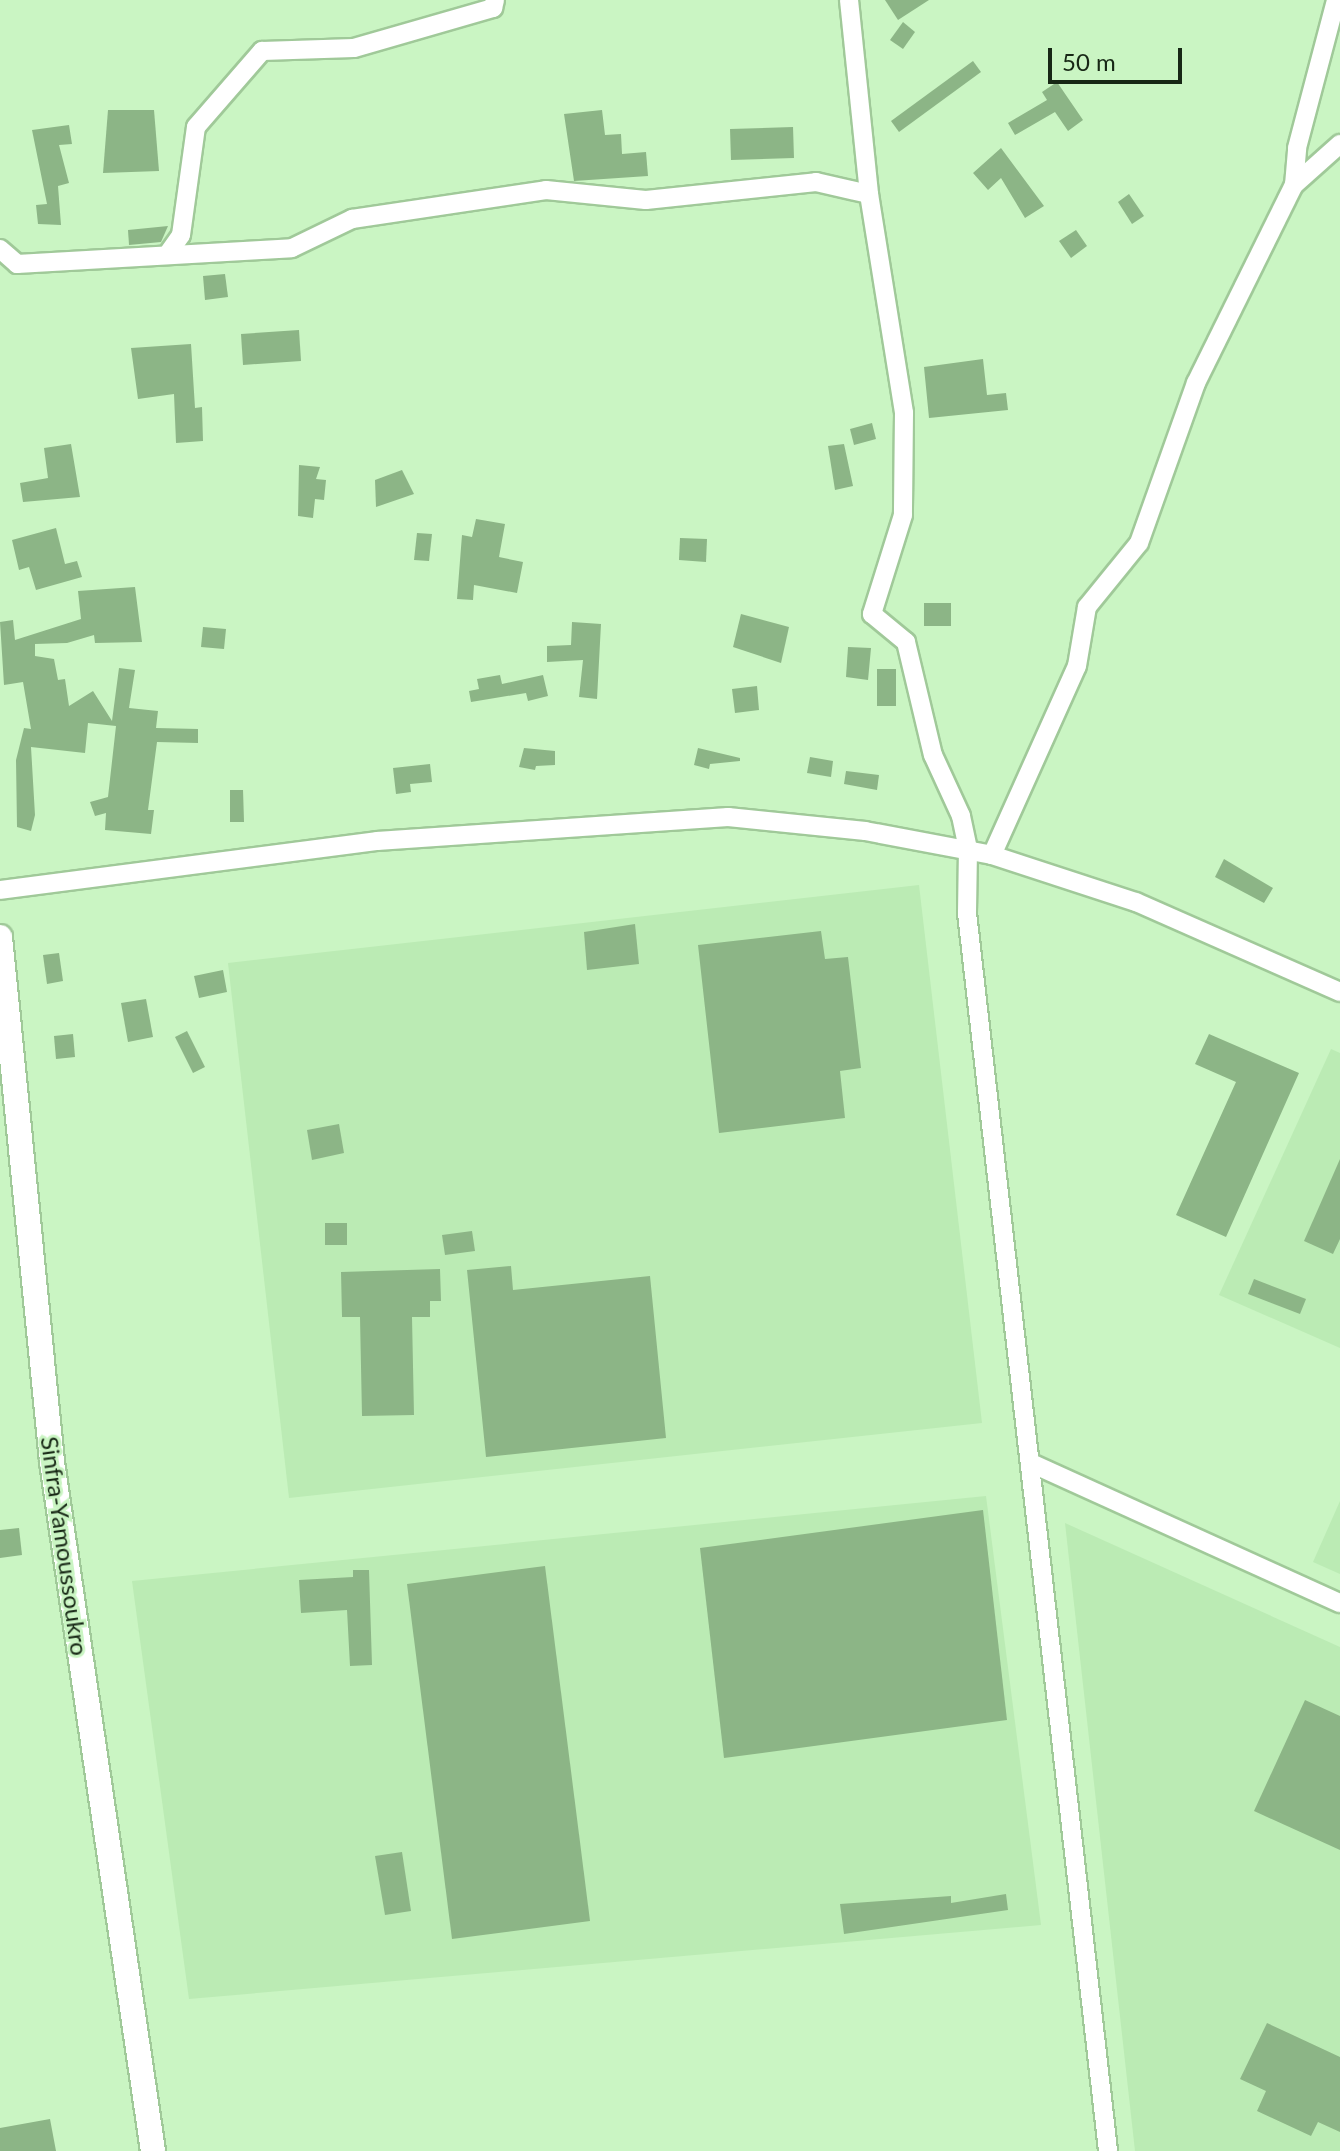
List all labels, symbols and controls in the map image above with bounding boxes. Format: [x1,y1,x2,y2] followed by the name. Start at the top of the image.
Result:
[1052,32,1186,82] scale bar
[1062,47,1116,76] text: 50 m
[35,1435,95,1657] street label: Sinfra-Yamoussoukro

